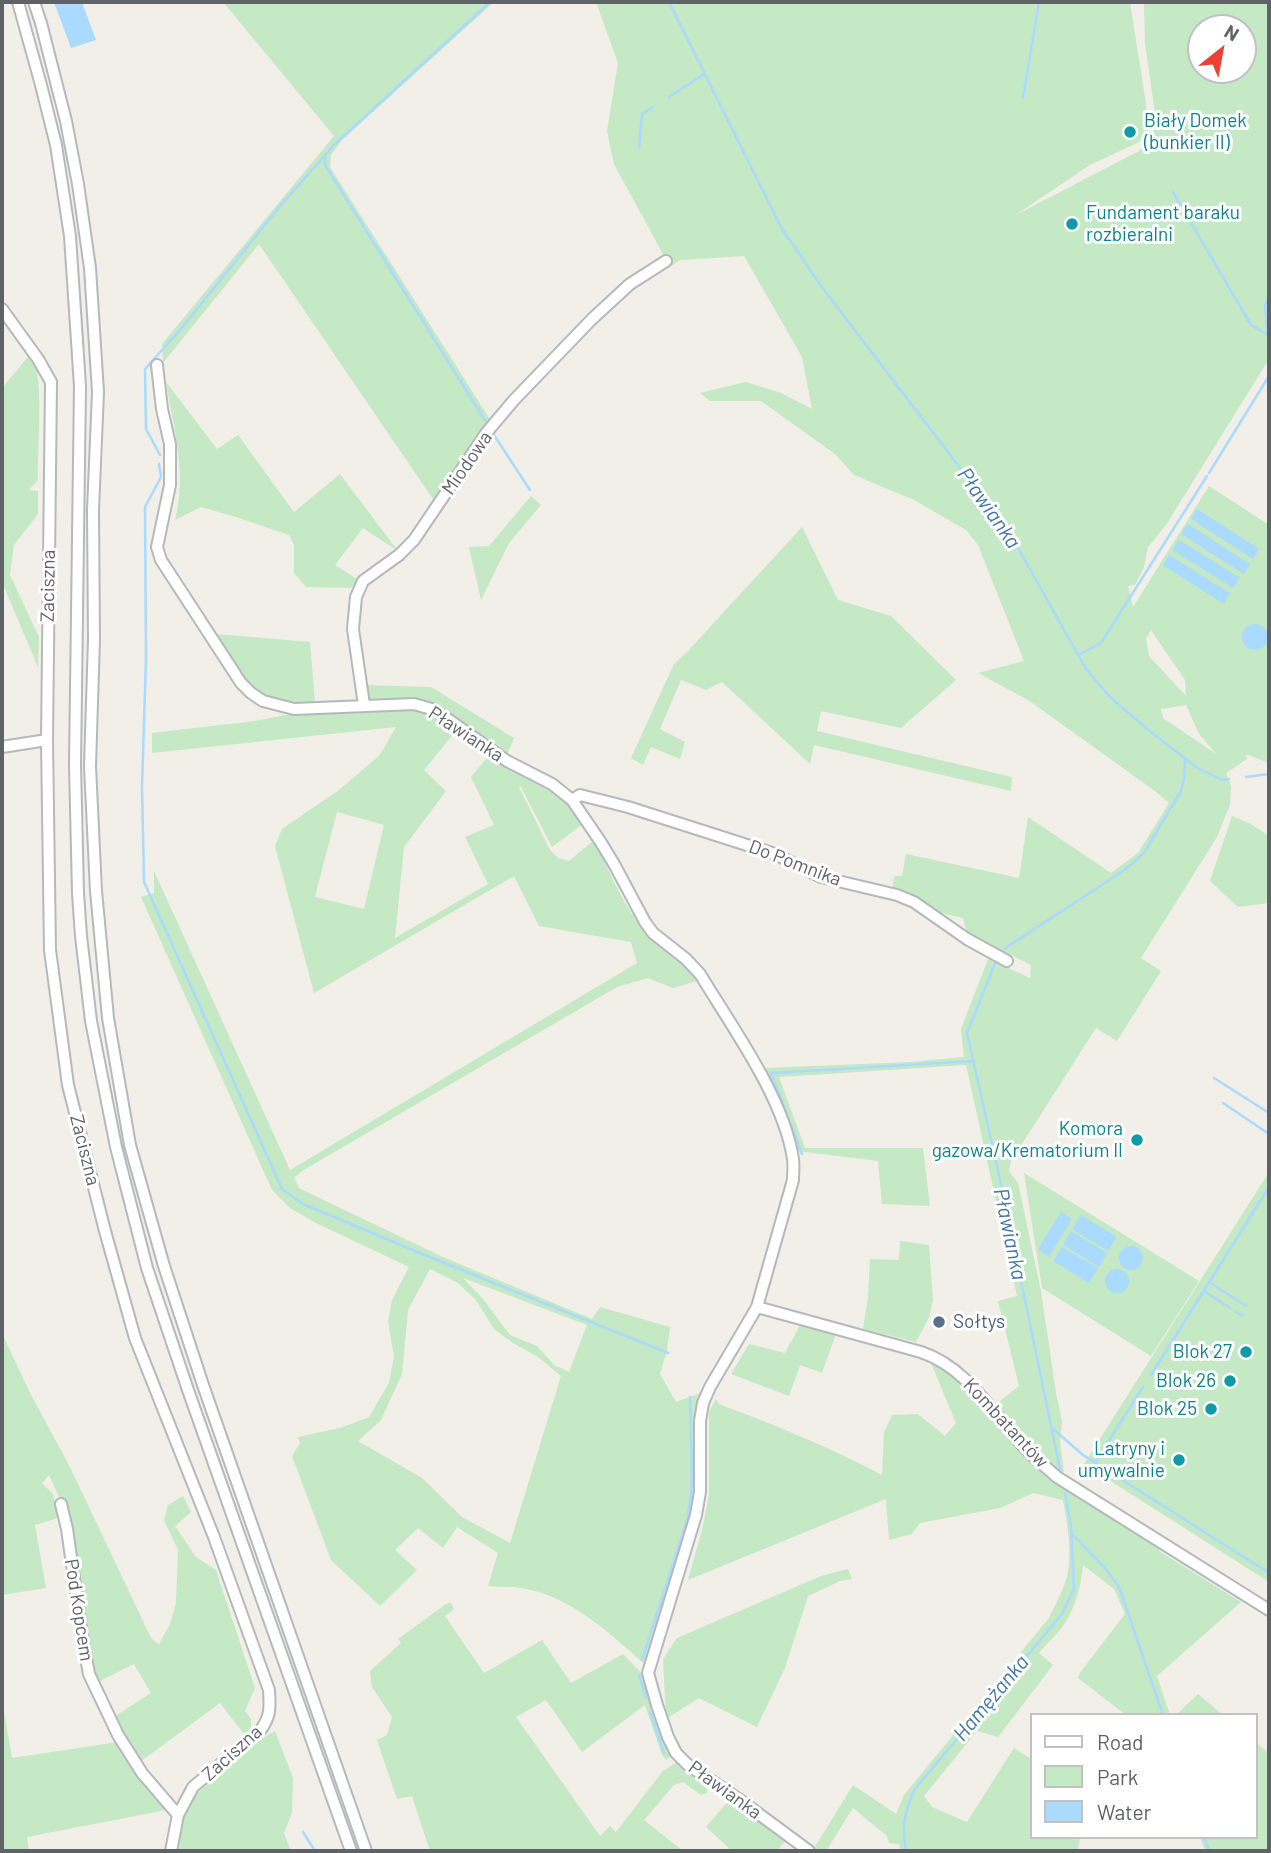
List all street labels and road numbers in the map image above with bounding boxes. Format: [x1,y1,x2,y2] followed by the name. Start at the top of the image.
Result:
[437,427,497,499] street label: Miodowa
[36,550,60,622] street label: Zaciszna
[424,701,508,767] street label: Pławianka
[746,835,844,891] street label: Do Pomnika
[65,1112,105,1188] street label: Zaciszna
[959,1373,1053,1473] street label: Kombatantów
[60,1557,98,1663] street label: Pod Kopcem
[197,1720,267,1786] street label: Zaciszna
[684,1756,766,1824] street label: Pławianka

